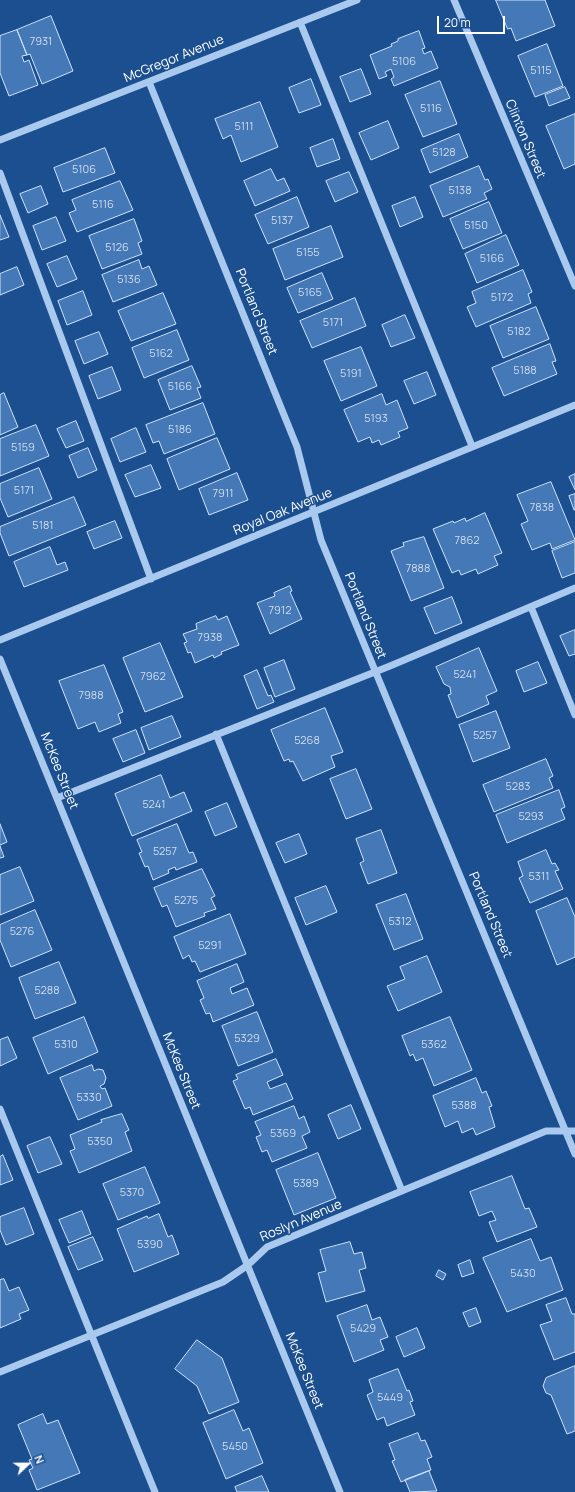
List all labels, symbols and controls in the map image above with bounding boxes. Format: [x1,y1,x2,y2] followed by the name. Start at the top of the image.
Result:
[439,8,507,34] scale bar
[444,14,471,31] text: 20 m
[122,32,226,86] street label: McGregor Avenue
[30,35,52,49] house number: 7931
[392,55,416,69] house number: 5106
[530,64,552,78] house number: 5115
[501,97,549,181] street label: Clinton Street
[420,102,442,116] house number: 5116
[234,120,254,134] house number: 5111
[432,146,456,160] house number: 5128
[72,163,96,177] house number: 5106
[448,184,472,198] house number: 5138
[92,198,114,212] house number: 5116
[271,214,293,228] house number: 5137
[464,219,488,233] house number: 5150
[105,241,129,255] house number: 5126
[296,246,320,260] house number: 5155
[480,252,504,266] house number: 5166
[232,267,280,357] street label: Portland Street
[117,273,141,287] house number: 5136
[298,286,322,300] house number: 5165
[491,291,513,305] house number: 5172
[323,316,343,330] house number: 5171
[507,325,531,339] house number: 5182
[149,347,173,361] house number: 5162
[513,364,537,378] house number: 5188
[340,367,362,381] house number: 5191
[168,380,192,394] house number: 5166
[364,412,388,426] house number: 5193
[168,423,192,437] house number: 5186
[11,441,35,455] house number: 5159
[14,484,34,498] house number: 5171
[231,485,335,539] street label: Royal Oak Avenue
[213,487,233,501] house number: 7911
[530,501,554,515] house number: 7838
[32,519,54,533] house number: 5181
[454,534,480,548] house number: 7862
[406,562,430,576] house number: 7888
[341,571,389,661] street label: Portland Street
[269,604,291,618] house number: 7912
[198,631,222,645] house number: 7938
[454,668,476,682] house number: 5241
[140,670,166,684] house number: 7962
[78,689,104,703] house number: 7988
[473,729,497,743] house number: 5257
[37,730,81,812] street label: McKee Street
[294,734,320,748] house number: 5268
[506,780,530,794] house number: 5283
[143,798,165,812] house number: 5241
[518,810,544,824] house number: 5293
[153,845,177,859] house number: 5257
[465,870,515,960] street label: Portland Street
[528,870,550,884] house number: 5311
[174,894,198,908] house number: 5275
[389,915,411,929] house number: 5312
[10,925,34,939] house number: 5276
[198,939,222,953] house number: 5291
[34,984,60,998] house number: 5288
[159,1030,203,1112] street label: McKee Street
[234,1032,260,1046] house number: 5329
[54,1038,78,1052] house number: 5310
[421,1038,447,1052] house number: 5362
[76,1091,102,1105] house number: 5330
[451,1099,477,1113] house number: 5388
[270,1127,296,1141] house number: 5369
[87,1135,113,1149] house number: 5350
[293,1177,319,1191] house number: 5389
[120,1186,144,1200] house number: 5370
[258,1197,344,1245] street label: Roslyn Avenue
[137,1238,163,1252] house number: 5390
[510,1267,536,1281] house number: 5430
[350,1322,376,1336] house number: 5429
[282,1330,326,1412] street label: McKee Street
[377,1391,403,1405] house number: 5449
[222,1440,248,1454] house number: 5450
[8,1444,48,1484] north arrow
[31,1453,48,1466] text: N

